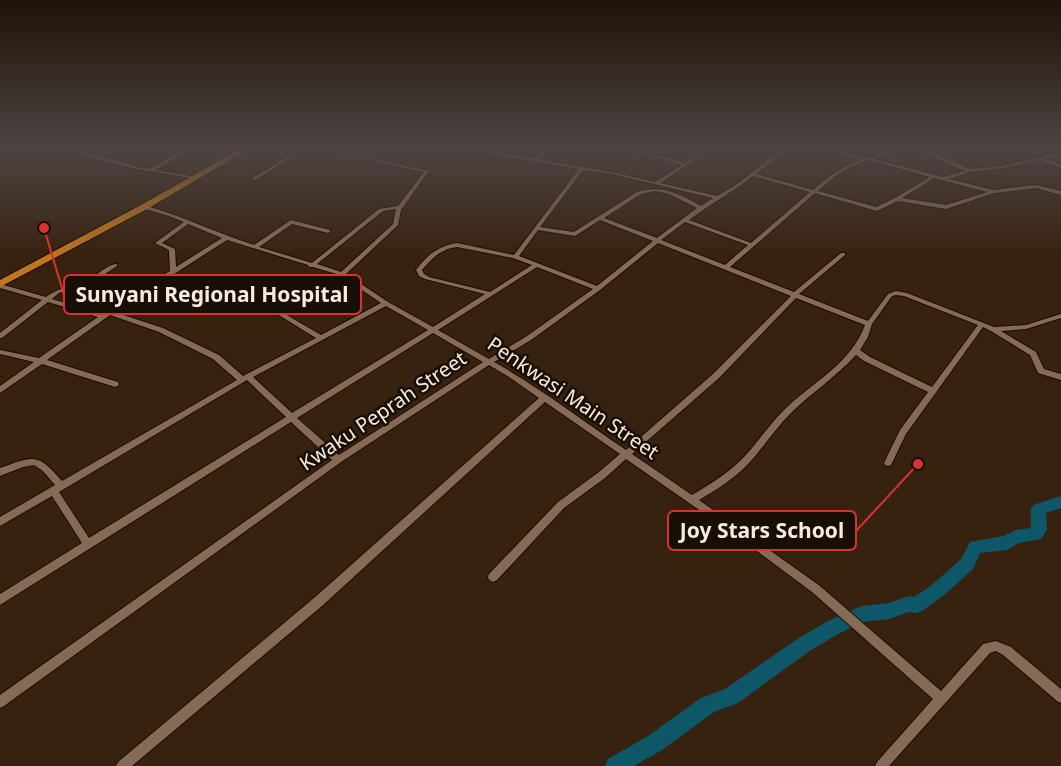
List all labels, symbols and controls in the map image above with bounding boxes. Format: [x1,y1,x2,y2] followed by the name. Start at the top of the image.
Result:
[64,275,361,314] callout: Sunyani Regional Hospital
[76,280,349,308] text: Sunyani Regional Hospital
[482,330,664,465] street label: Penkwasi Main Street
[294,345,471,477] street label: Kwaku Peprah Street
[668,511,856,550] callout: Joy Stars School
[678,516,844,544] text: Joy Stars School

